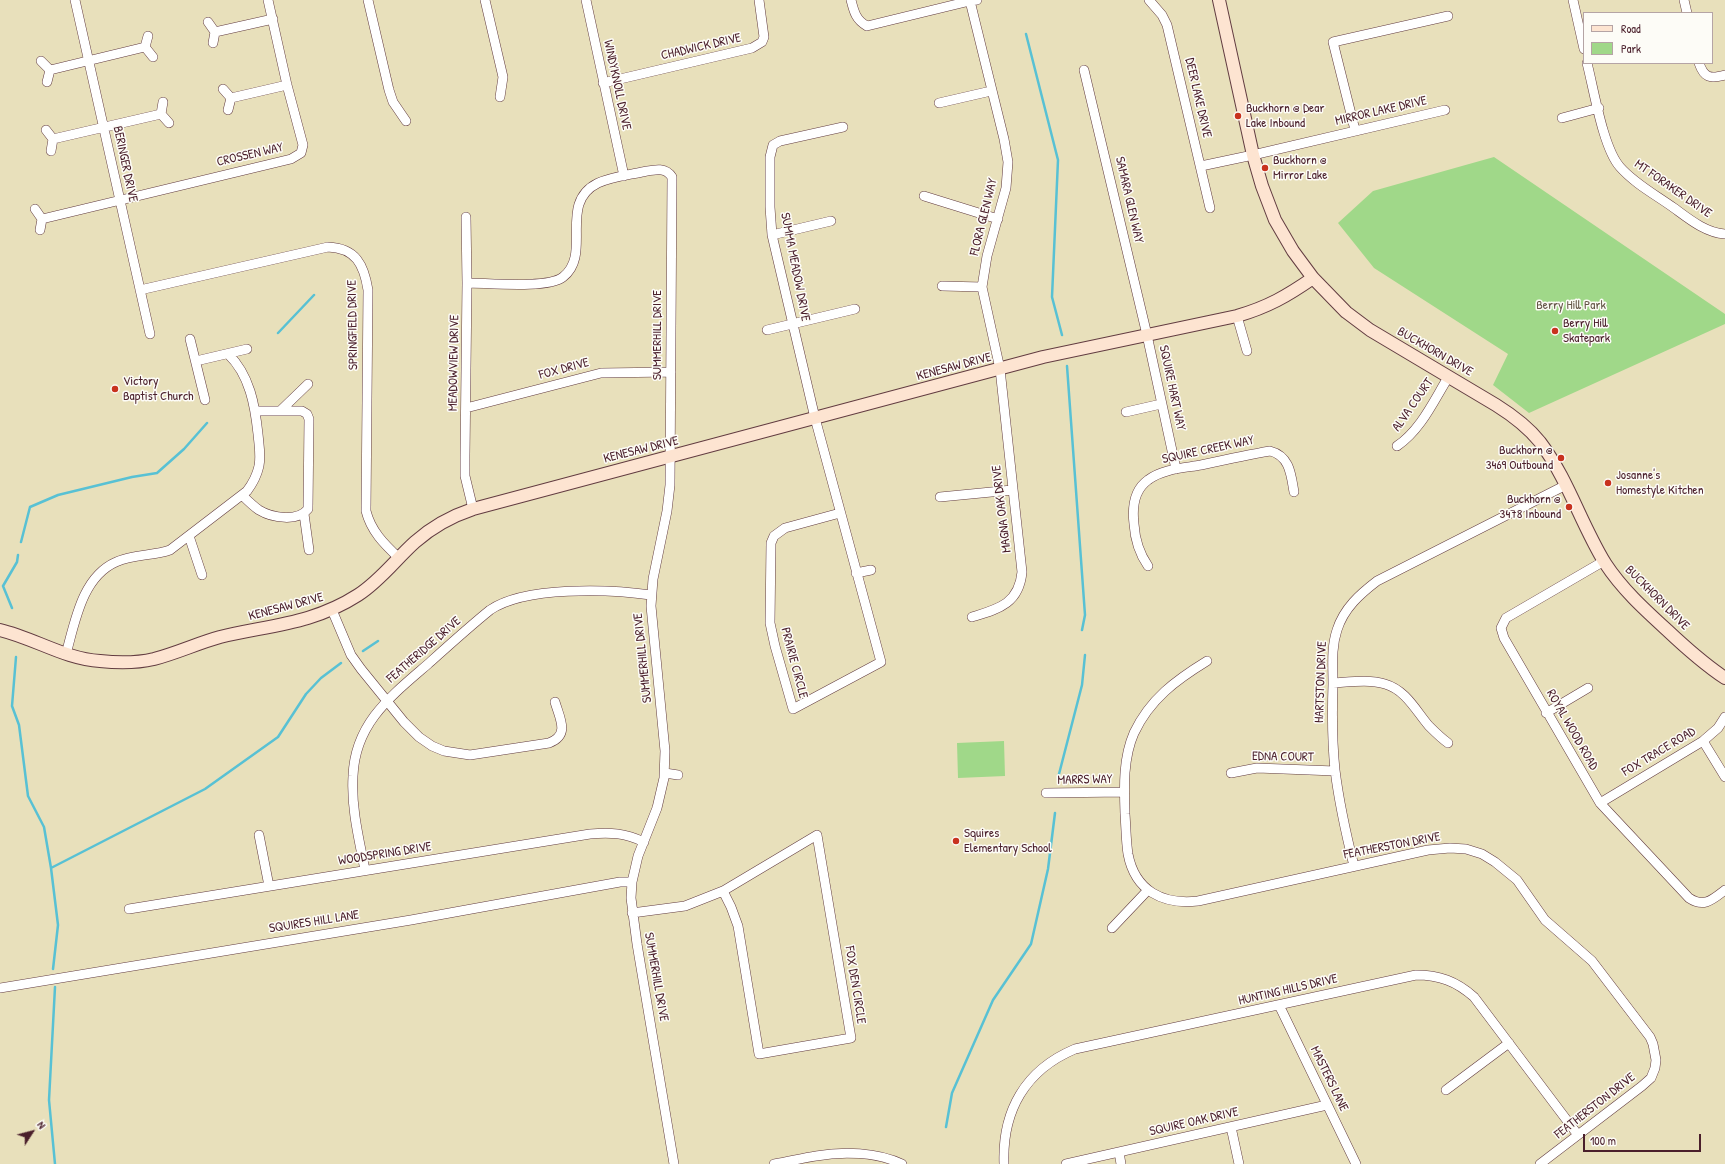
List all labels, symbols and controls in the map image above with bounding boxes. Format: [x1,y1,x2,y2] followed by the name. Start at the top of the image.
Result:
[1583,12,1713,64] legend
[1621,20,1641,37] text: Road
[659,30,743,64] street label: CHADWICK DRIVE
[600,39,634,131] street label: WINDYKNOLL DRIVE
[1621,40,1641,57] text: Park
[1181,57,1215,139] street label: DEER LAKE DRIVE
[1334,93,1428,129] street label: MIRROR LAKE DRIVE
[1246,101,1324,132] place label: Buckhorn @ Dear Lake Inbound
[1233,111,1243,121] marker: Buckhorn @ Dear Lake Inbound
[109,125,141,203] street label: BERINGER DRIVE
[215,140,285,170] street label: CROSSEN WAY
[1273,153,1327,184] place label: Buckhorn @ Mirror Lake
[1111,155,1147,245] street label: SAMARA GLEN WAY
[1631,157,1715,221] street label: MT FORAKER DRIVE
[1260,163,1270,173] marker: Buckhorn @ Mirror Lake
[967,177,1001,257] street label: FLORA GLEN WAY
[777,211,813,323] street label: SUMMA MEADOW DRIVE
[344,280,362,370] street label: SPRINGFIELD DRIVE
[650,290,666,380] street label: SUMMERHILL DRIVE
[1536,298,1606,314] park label: Berry Hill Park
[445,315,463,411] street label: MEADOWVIEW DRIVE
[1563,316,1610,347] place label: Berry Hill Skatepark
[1394,324,1476,380] street label: BUCKHORN DRIVE
[1550,326,1560,336] marker: Berry Hill Skatepark
[1155,344,1189,432] street label: SQUIRE HART WAY
[915,350,993,384] street label: KENESAW DRIVE
[537,355,591,383] street label: FOX DRIVE
[123,374,193,405] place label: Victory Baptist Church
[1389,375,1437,435] street label: ALVA COURT
[110,384,120,394] marker: Victory Baptist Church
[602,433,680,467] street label: KENESAW DRIVE
[1161,433,1255,467] street label: SQUIRE CREEK WAY
[1486,443,1553,474] place label: Buckhorn @ 3469 Outbound
[1556,453,1566,463] marker: Buckhorn @ 3469 Outbound
[989,464,1015,554] street label: MAGNA OAK DRIVE
[1616,468,1704,499] place label: Josanne's Homestyle Kitchen
[1603,478,1613,488] marker: Josanne's Homestyle Kitchen
[1500,492,1561,523] place label: Buckhorn @ 3478 Inbound
[1564,502,1574,512] marker: Buckhorn @ 3478 Inbound
[1621,562,1693,634] street label: BUCKHORN DRIVE
[247,590,325,624] street label: KENESAW DRIVE
[631,612,655,704] street label: SUMMERHILL DRIVE
[384,614,464,686] street label: FEATHERIDGE DRIVE
[777,626,811,700] street label: PRAIRIE CIRCLE
[1312,641,1330,723] street label: HARTSTON DRIVE
[1543,687,1601,773] street label: ROYAL WOOD ROAD
[1620,724,1698,780] street label: FOX TRACE ROAD
[1252,749,1314,765] street label: EDNA COURT
[1057,772,1113,788] street label: MARRS WAY
[964,826,1052,857] place label: Squires Elementary School
[1342,829,1442,863] street label: FEATHERSTON DRIVE
[951,836,961,846] marker: Squires Elementary School
[337,839,433,869] street label: WOODSPRING DRIVE
[268,907,360,937] street label: SQUIRES HILL LANE
[640,931,672,1023] street label: SUMMERHILL DRIVE
[841,945,869,1025] street label: FOX DEN CIRCLE
[1237,971,1339,1009] street label: HUNTING HILLS DRIVE
[1307,1044,1351,1114] street label: MASTERS LANE
[1552,1070,1638,1142] street label: FEATHERSTON DRIVE
[1148,1104,1240,1140] street label: SQUIRE OAK DRIVE
[12,1112,52,1152] north arrow
[34,1118,49,1131] text: N
[1585,1126,1703,1152] scale bar
[1590,1132,1616,1149] text: 100 m

